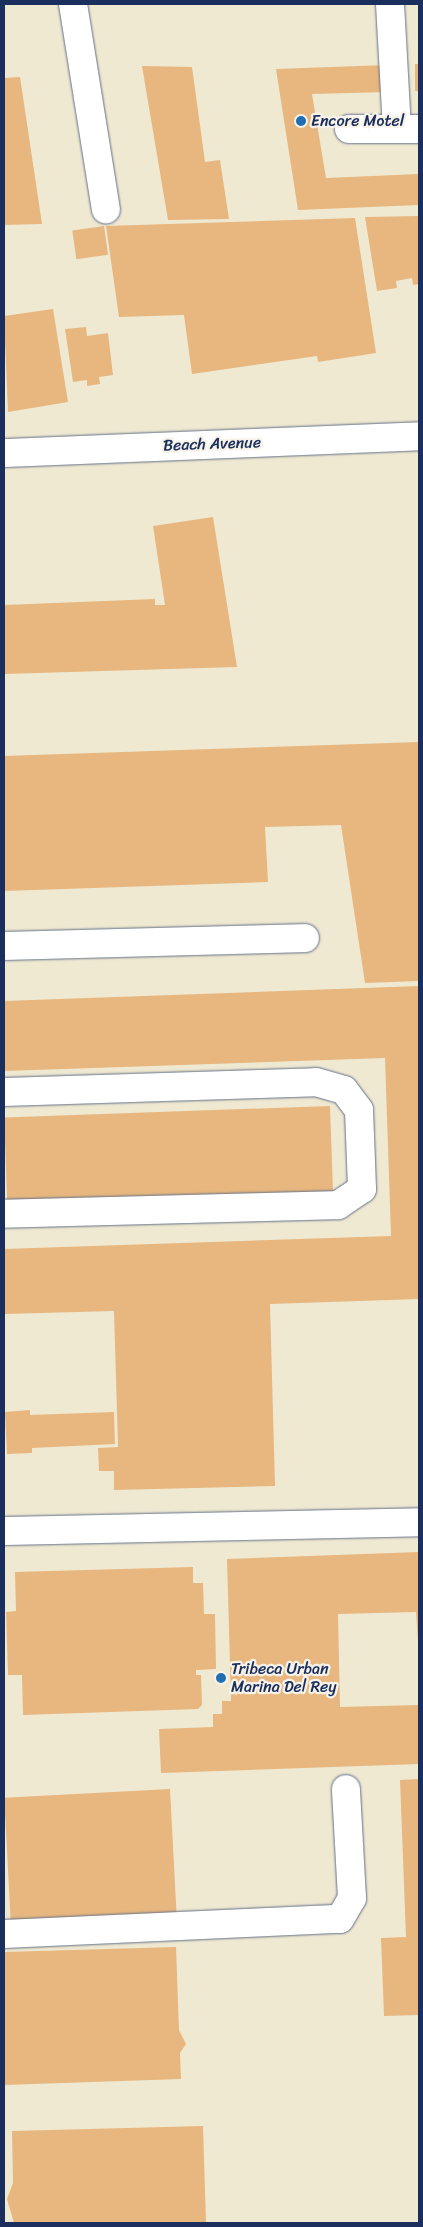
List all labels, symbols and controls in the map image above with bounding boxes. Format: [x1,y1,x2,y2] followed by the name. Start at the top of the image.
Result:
[311,111,405,131] place label: Encore Motel
[295,115,307,127] marker: Encore Motel
[163,433,261,455] street label: Beach Avenue
[231,1659,337,1697] place label: Tribeca Urban Marina Del Rey
[215,1672,227,1684] marker: Tribeca Urban Marina Del Rey

